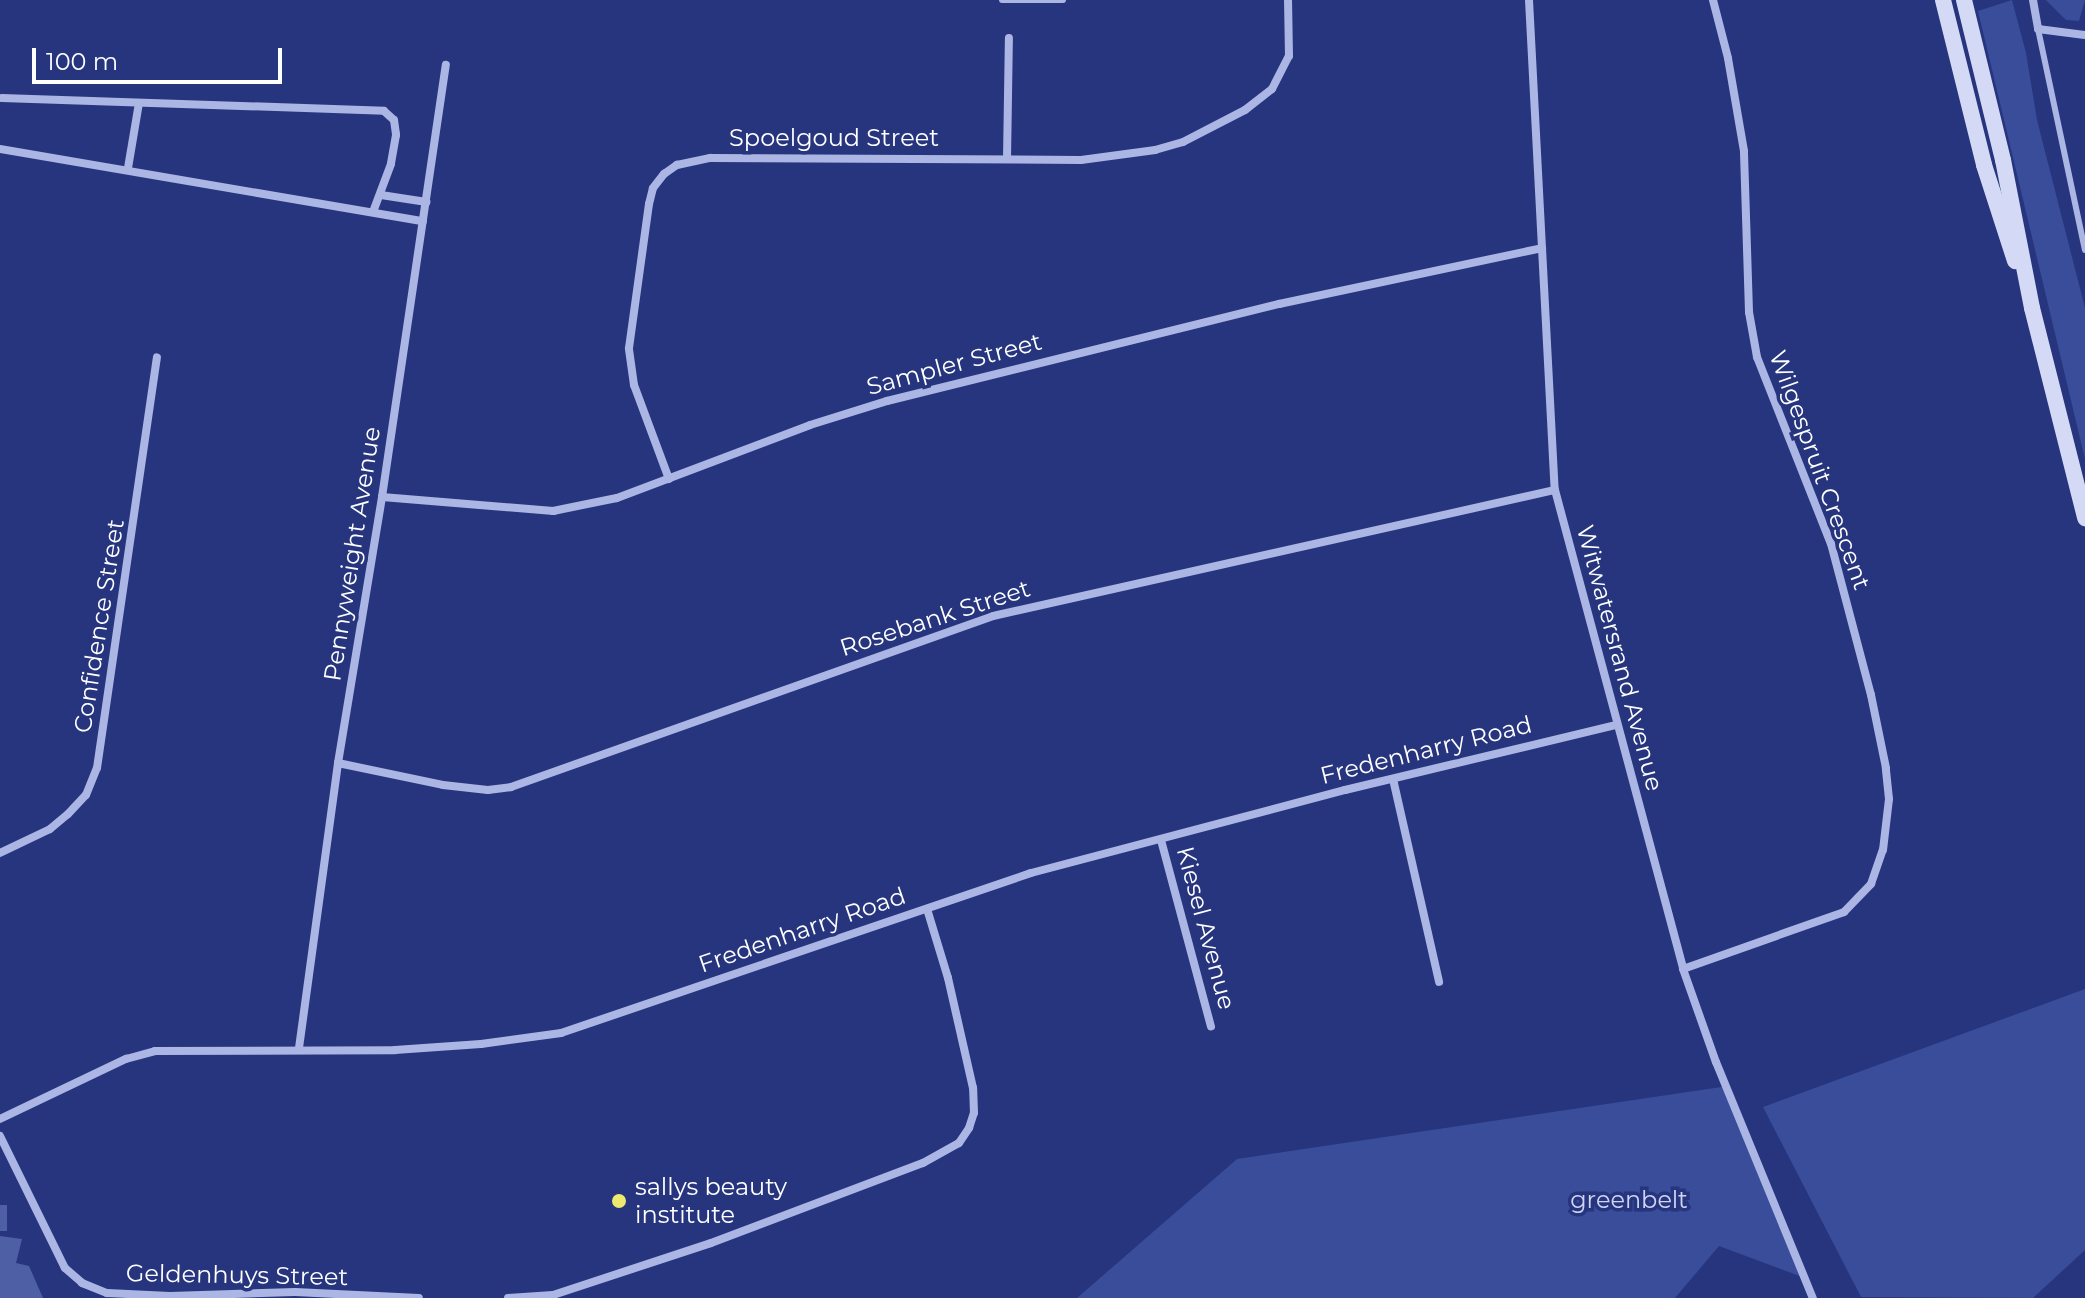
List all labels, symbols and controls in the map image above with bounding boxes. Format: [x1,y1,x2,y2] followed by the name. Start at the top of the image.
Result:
[36,32,286,82] scale bar
[46,47,118,76] text: 100 m
[729,124,939,152] street label: Spoelgoud Street
[863,327,1045,401] street label: Sampler Street
[1763,346,1877,594] street label: Wilgespruit Crescent
[318,425,386,683] street label: Pennyweight Avenue
[68,517,130,735] street label: Confidence Street
[1571,522,1669,794] street label: Witwatersrand Avenue
[836,574,1034,662] street label: Rosebank Street
[1317,710,1535,790] street label: Fredenharry Road
[1170,843,1242,1013] street label: Kiesel Avenue
[695,881,909,979] street label: Fredenharry Road
[635,1173,787,1229] place label: sallys beauty institute
[1570,1186,1688,1214] park label: greenbelt
[610,1192,628,1210] marker: sallys beauty institute
[126,1259,348,1291] street label: Geldenhuys Street

